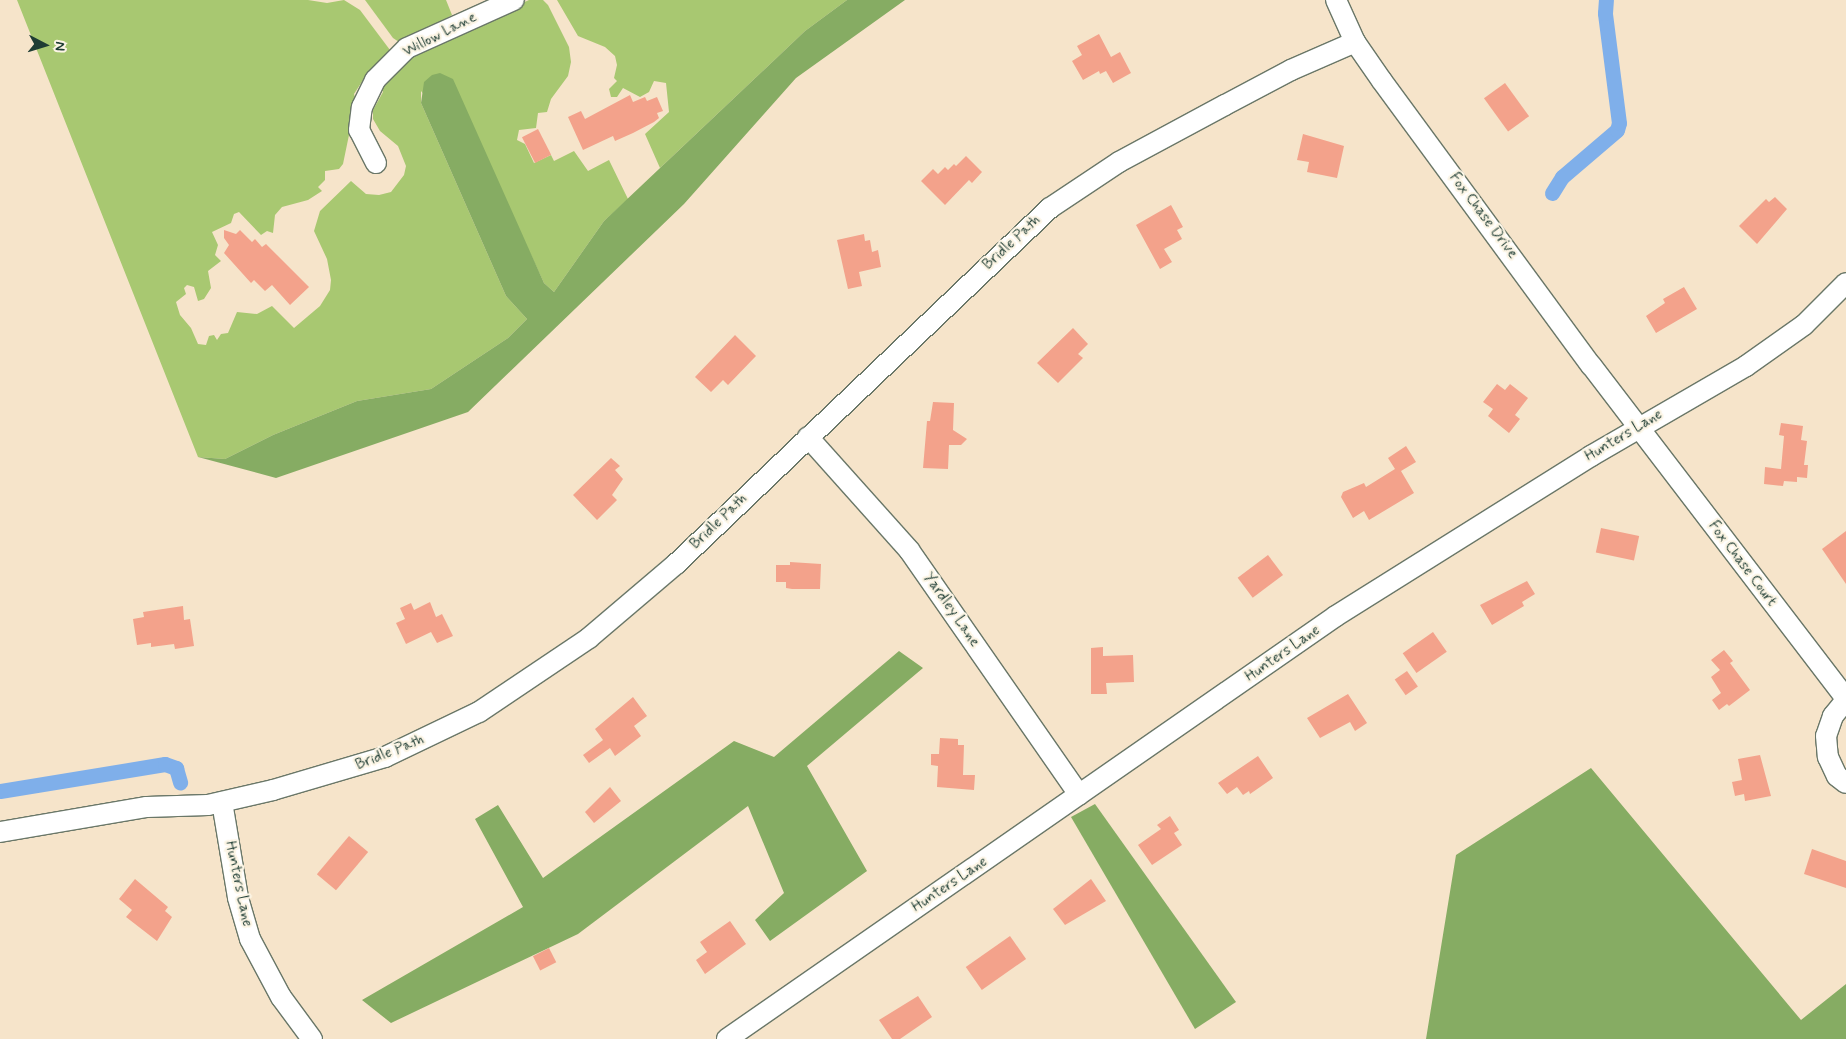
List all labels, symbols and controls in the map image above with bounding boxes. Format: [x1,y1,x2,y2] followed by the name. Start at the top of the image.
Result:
[402,10,478,60] street label: Willow Lane
[20,20,70,70] north arrow
[51,41,69,52] text: N
[1445,170,1521,262] street label: Fox Chase Drive
[980,212,1044,274] street label: Bridle Path
[1582,406,1666,466] street label: Hunters Lane
[687,491,751,553] street label: Bridle Path
[1703,517,1781,611] street label: Fox Chase Court
[919,570,983,650] street label: Yardley Lane
[1242,621,1324,687] street label: Hunters Lane
[354,731,426,775] street label: Bridle Path
[220,839,256,929] street label: Hunters Lane
[908,853,992,917] street label: Hunters Lane

